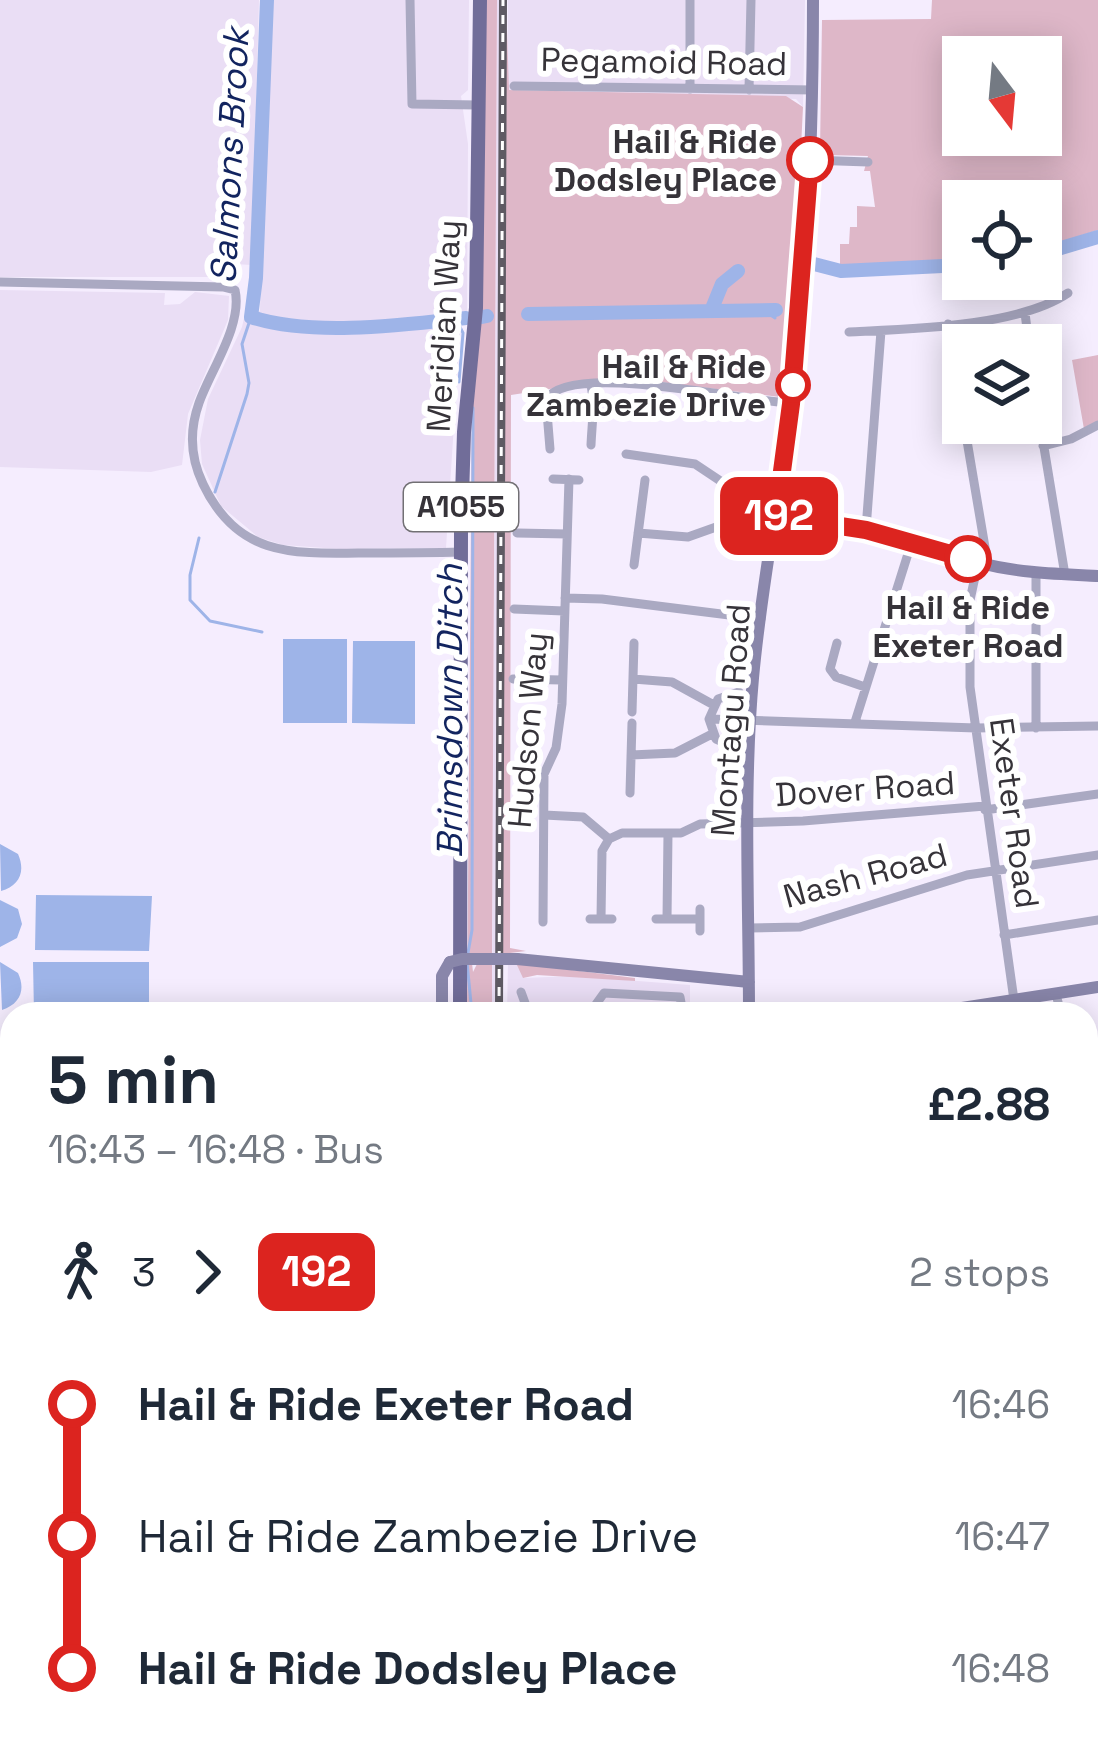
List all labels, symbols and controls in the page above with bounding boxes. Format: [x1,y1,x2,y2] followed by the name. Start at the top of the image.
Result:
[200,24,260,285] water label: Salmons Brook
[942,36,1062,156] north arrow
[942,36,1062,444] map controls
[540,39,788,85] street label: Pegamoid Road
[554,121,777,201] place label: Hail & Ride Dodsley Place
[788,138,832,182] marker: Hail & Ride Dodsley Place
[942,180,1062,300] button: locate
[417,219,471,433] street label: Meridian Way
[942,324,1062,444] button: layers
[526,346,766,426] place label: Hail & Ride Zambezie Drive
[777,369,809,401] marker: Hail & Ride Zambezie Drive
[710,477,848,555] line badge: 192
[404,483,518,531] road number: A1055
[744,489,814,542] text: 192
[946,537,990,581] marker: Hail & Ride Exeter Road
[427,563,473,858] water label: Brimsdown Ditch
[872,587,1064,667] place label: Hail & Ride Exeter Road
[702,602,760,838] street label: Montagu Road
[499,630,557,830] street label: Hudson Way
[980,715,1048,911] street label: Exeter Road
[774,762,956,816] street label: Dover Road
[779,834,952,918] street label: Nash Road
[48,1038,219,1122] text: 5 min
[927,1076,1050,1133] text: £2.88
[48,1125,384,1174] text: 16:43 – 16:48 · Bus
[48,1239,114,1305] icon: walk
[174,1239,240,1305] icon: forward
[282,1245,351,1298] text: 192
[132,1248,156,1297] text: 3
[909,1248,1050,1297] text: 2 stops
[138,1376,634,1433] text: Hail & Ride Exeter Road
[952,1380,1050,1429] text: 16:46
[138,1508,698,1565] text: Hail & Ride Zambezie Drive
[955,1512,1050,1561] text: 16:47
[138,1640,677,1697] text: Hail & Ride Dodsley Place
[951,1644,1050,1693] text: 16:48

